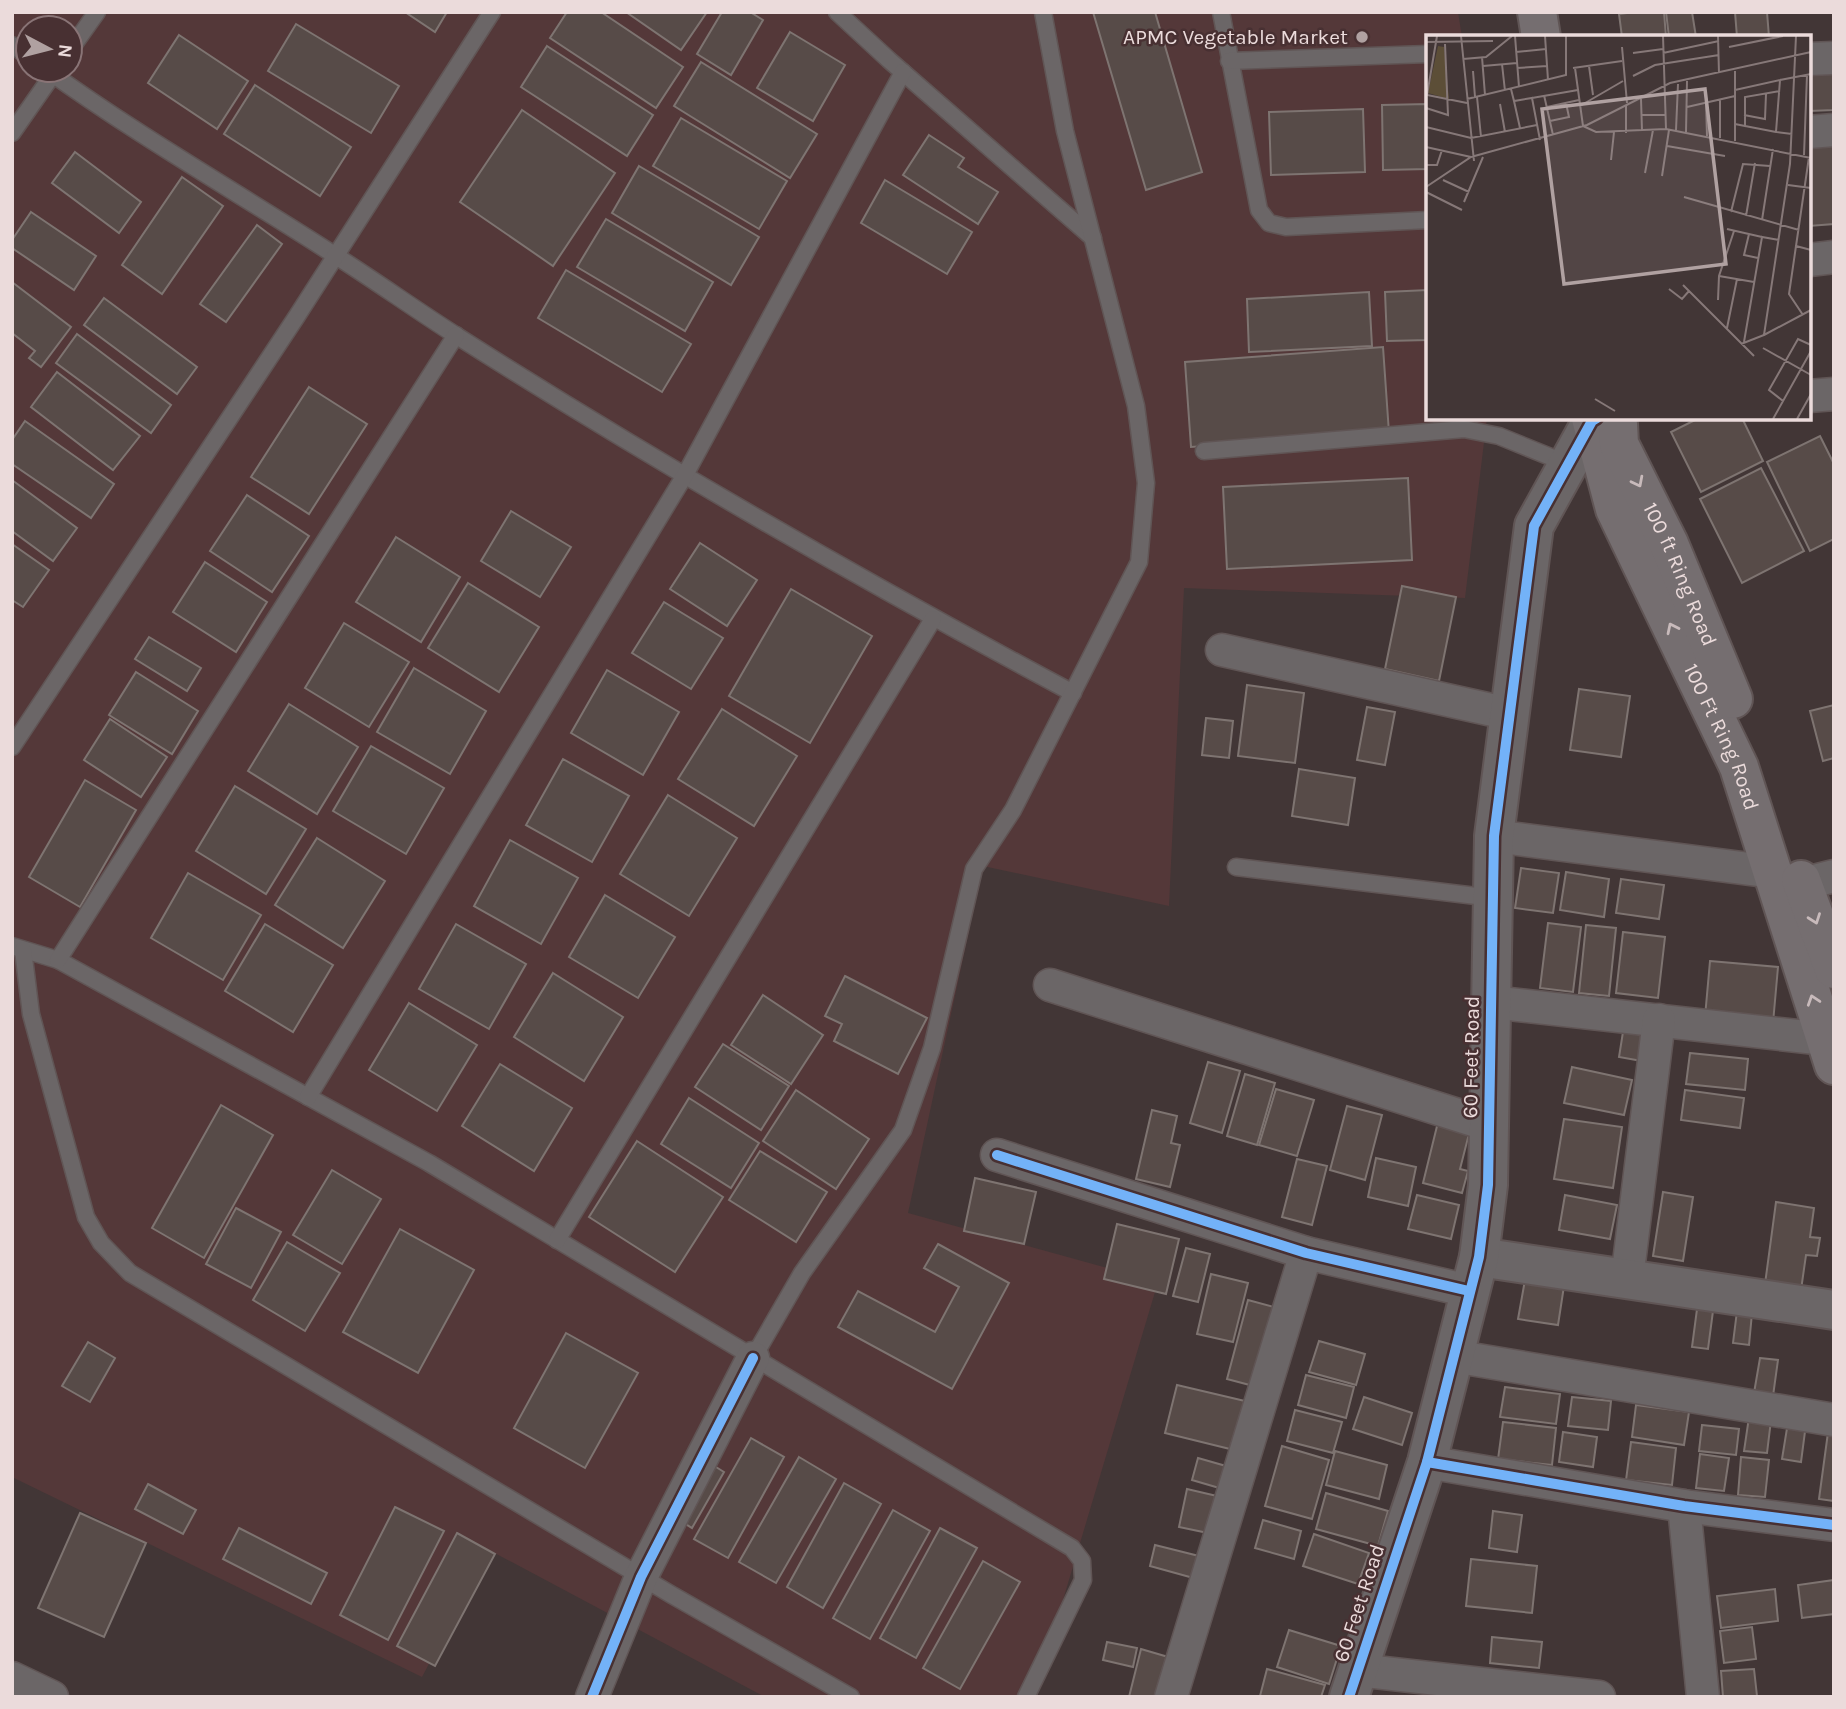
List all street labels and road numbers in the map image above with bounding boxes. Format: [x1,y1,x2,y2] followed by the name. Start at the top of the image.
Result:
[1638,499,1722,650] street label: 100 ft Ring Road
[1679,660,1764,813] street label: 100 Ft Ring Road
[1458,995,1484,1119] street label: 60 Feet Road
[1329,1541,1389,1665] street label: 60 Feet Road

